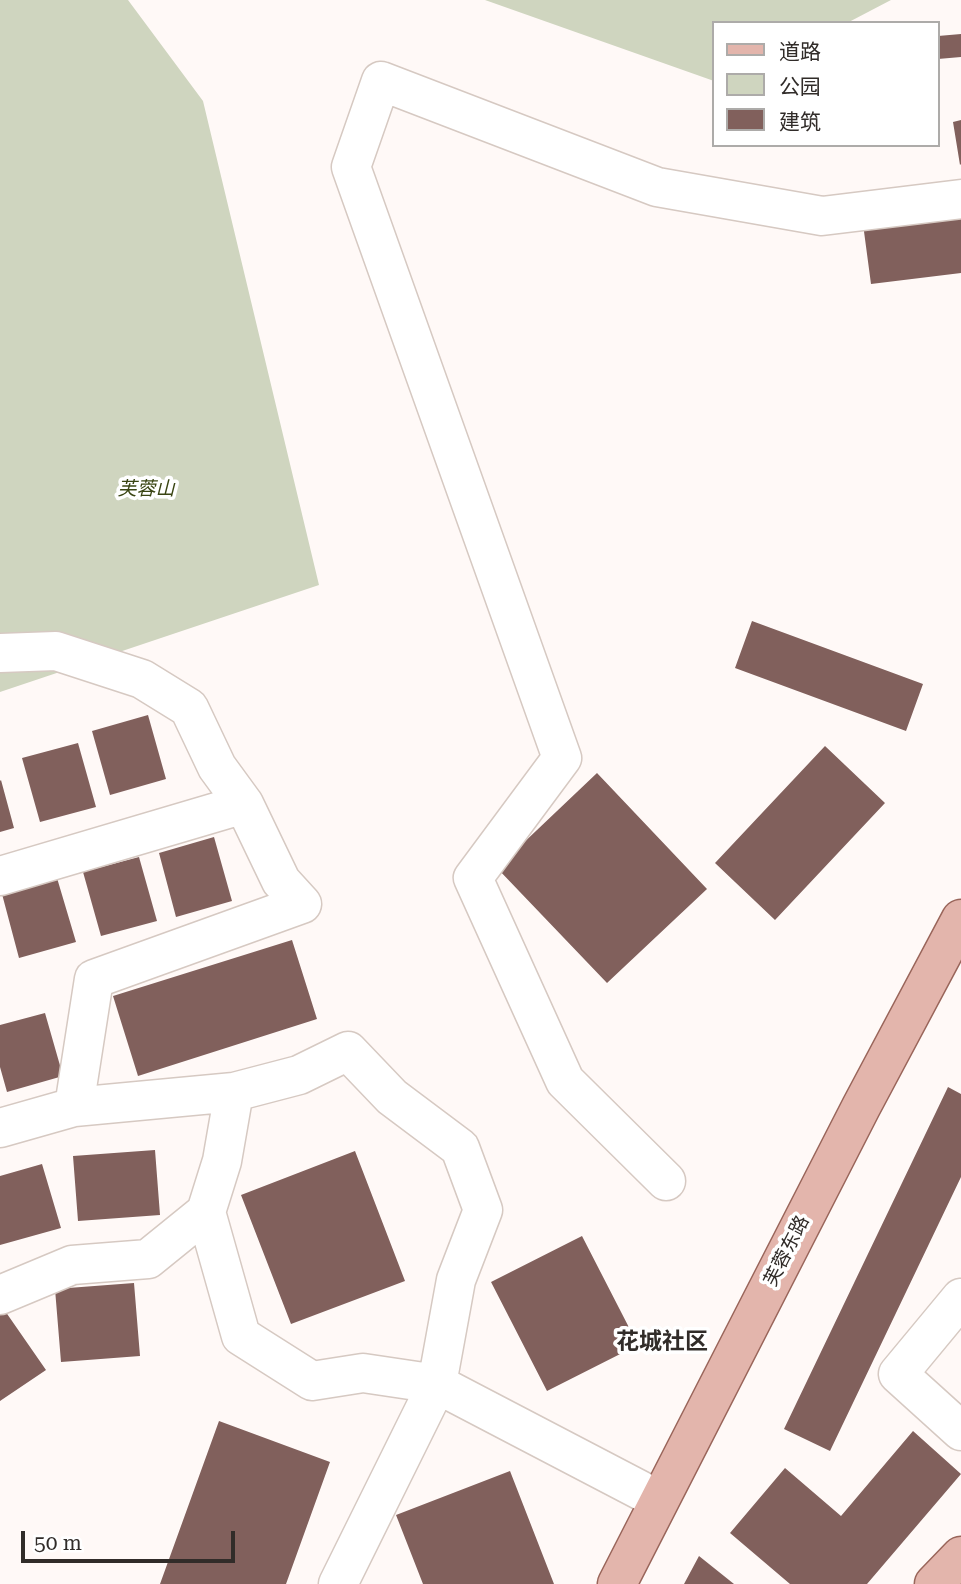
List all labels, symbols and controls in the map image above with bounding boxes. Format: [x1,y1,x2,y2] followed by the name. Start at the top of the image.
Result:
[712,21,940,147] legend
[779,40,821,64] text: 道路
[779,75,821,99] text: 公园
[779,110,821,134] text: 建筑
[118,478,174,500] park label: 芙蓉山
[760,1212,814,1290] street label: 芙蓉东路
[616,1328,708,1356] district label: 花城社区
[24,1518,238,1562] scale bar
[34,1531,82,1555] text: 50 m

